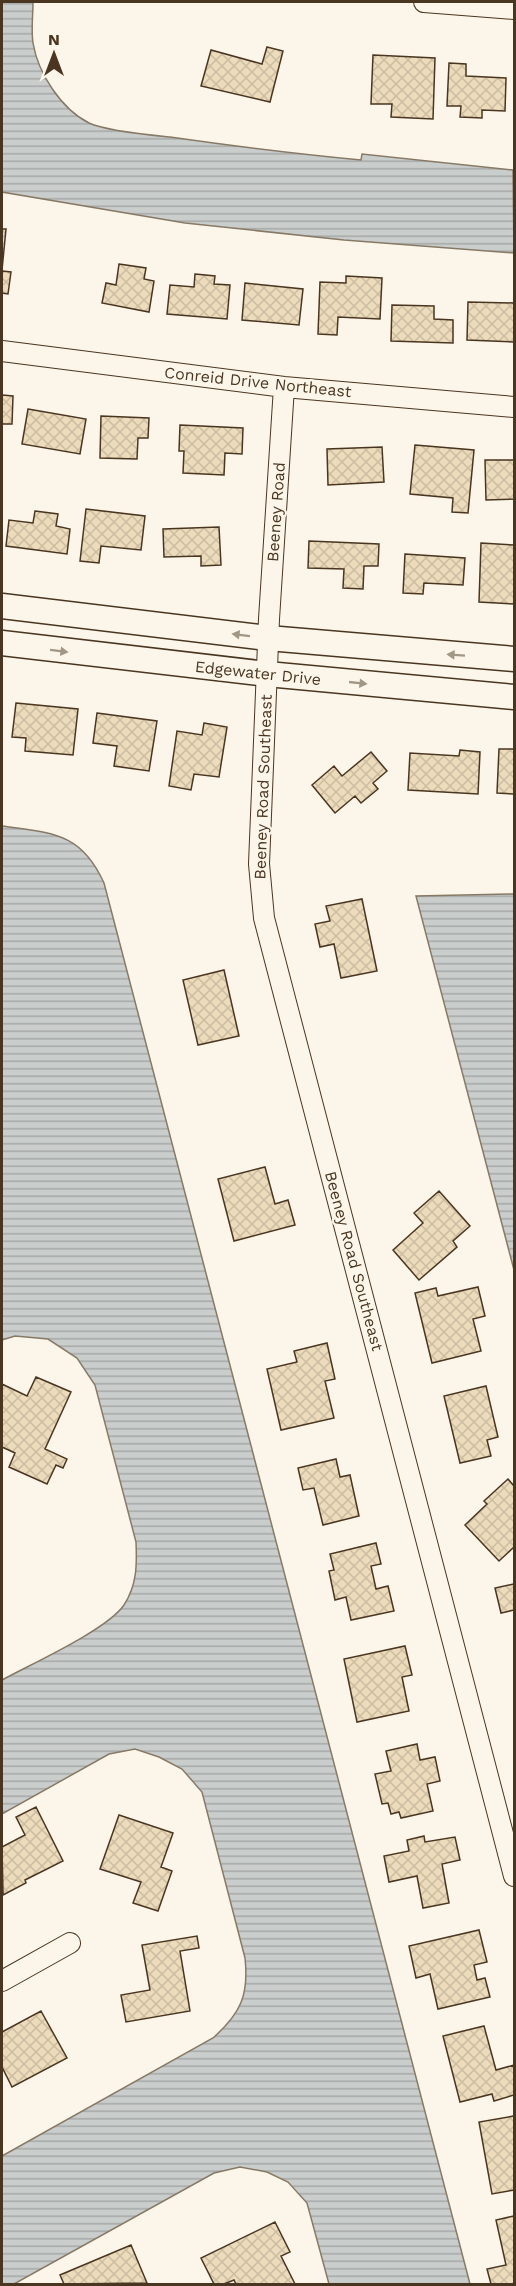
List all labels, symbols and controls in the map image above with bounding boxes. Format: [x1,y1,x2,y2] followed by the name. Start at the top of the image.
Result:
[24,24,84,84] north arrow
[48,30,60,49] text: N
[163,363,353,401] street label: Conreid Drive Northeast
[263,461,289,563] street label: Beeney Road
[232,630,251,639] one-way arrow
[50,646,69,656] one-way arrow
[447,650,466,660] one-way arrow
[194,657,322,689] street label: Edgewater Drive
[348,678,367,688] one-way arrow
[250,694,276,880] street label: Beeney Road Southeast
[321,1169,387,1353] street label: Beeney Road Southeast

